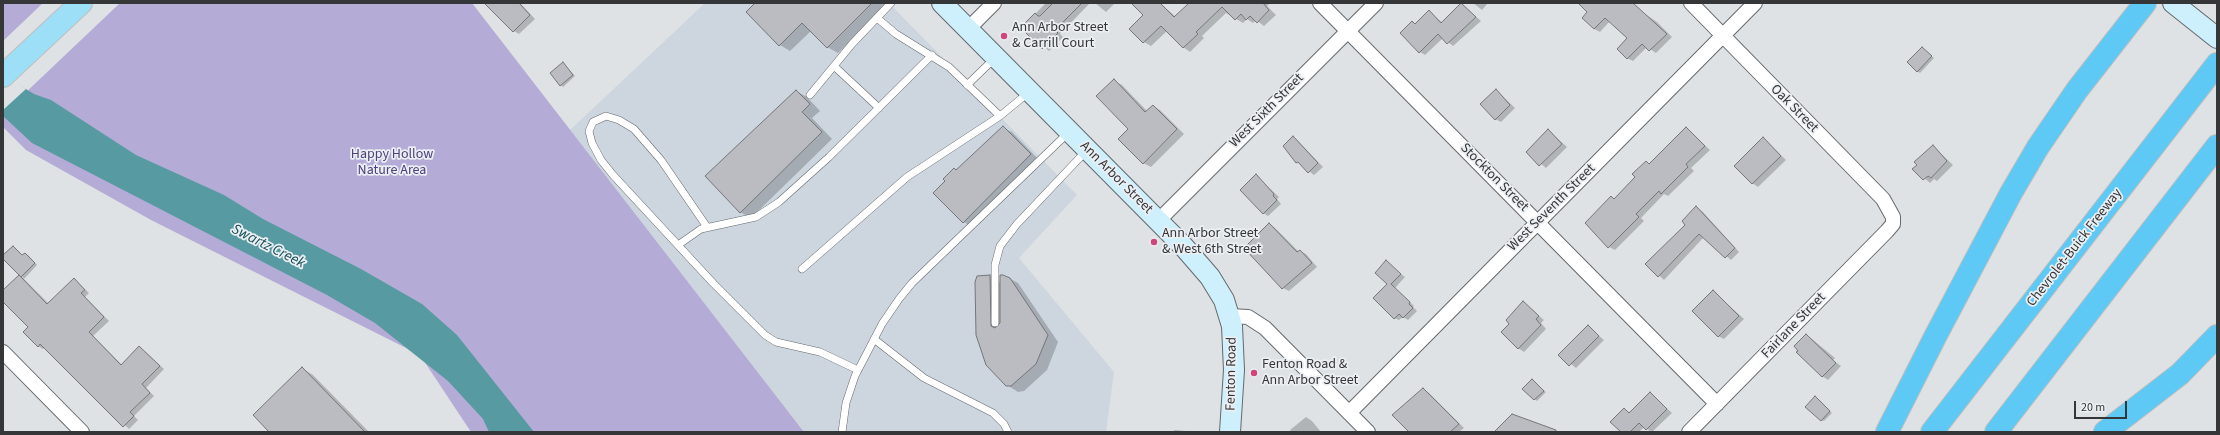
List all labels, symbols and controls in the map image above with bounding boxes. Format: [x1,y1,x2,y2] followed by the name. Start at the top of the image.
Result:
[1012,20,1108,52] place label: Ann Arbor Street & Carrill Court
[999,31,1009,41] marker: Ann Arbor Street & Carrill Court
[1226,70,1308,152] street label: West Sixth Street
[1766,81,1822,137] street label: Oak Street
[1076,138,1156,218] street label: Ann Arbor Street
[1456,140,1532,216] street label: Stockton Street
[351,147,433,180] park label: Happy Hollow Nature Area
[1505,161,1599,255] street label: West Seventh Street
[2024,186,2126,310] street label: Chevrolet-Buick Freeway
[228,221,308,273] water label: Swartz Creek
[1162,226,1262,258] place label: Ann Arbor Street & West 6th Street
[1149,237,1159,247] marker: Ann Arbor Street & West 6th Street
[1758,290,1830,362] street label: Fairlane Street
[1223,337,1241,411] street label: Fenton Road
[1262,357,1358,390] place label: Fenton Road & Ann Arbor Street
[1249,368,1259,378] marker: Fenton Road & Ann Arbor Street
[2076,393,2129,419] scale bar
[2081,399,2105,416] text: 20 m

